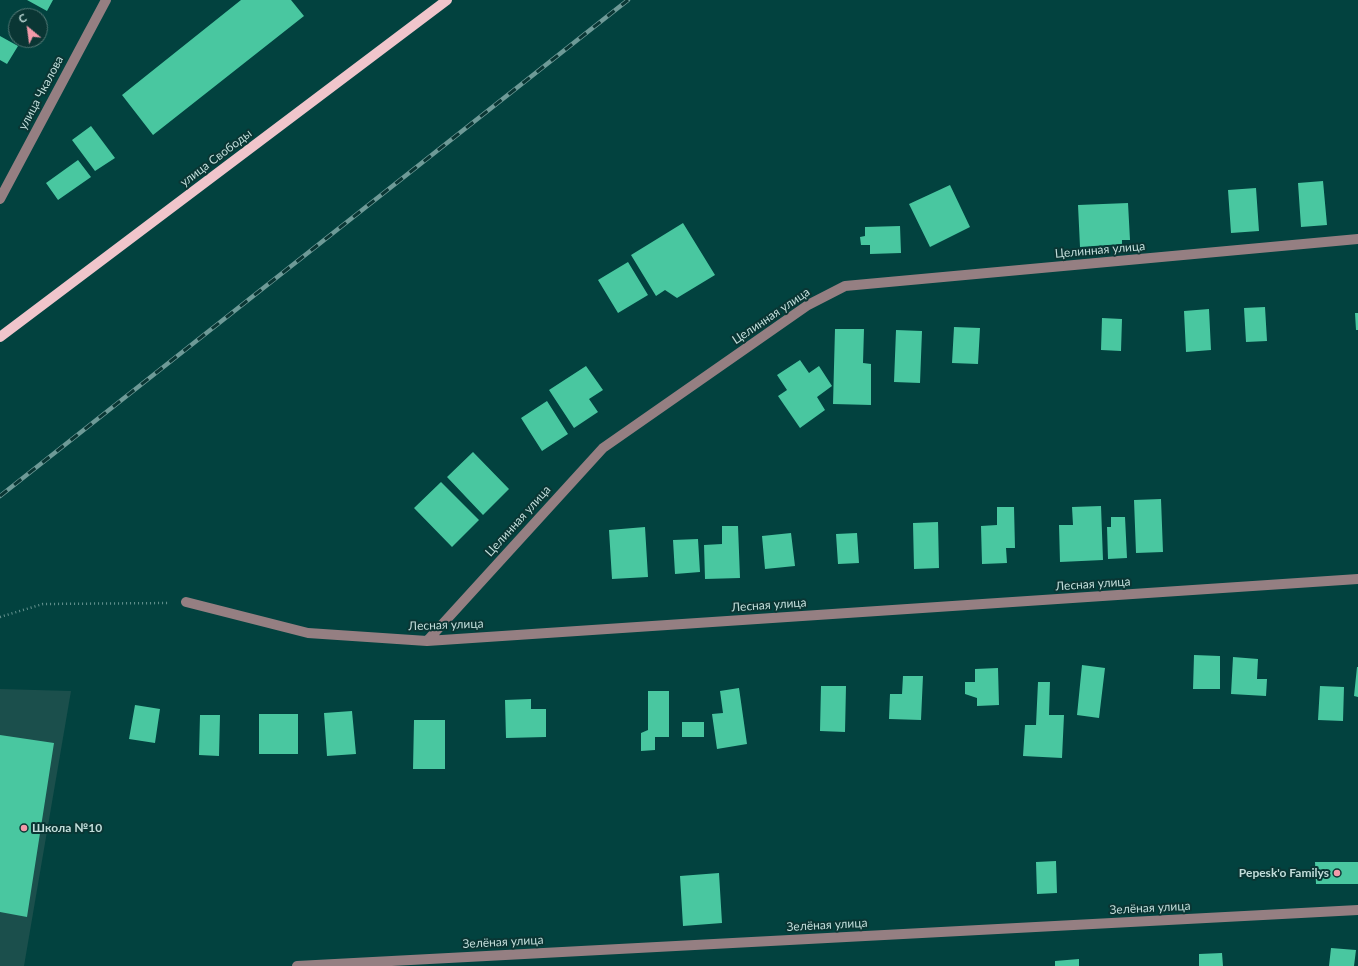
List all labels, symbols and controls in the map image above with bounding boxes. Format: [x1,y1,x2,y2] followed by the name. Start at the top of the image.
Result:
[8,8,48,48] north arrow
[16,10,29,25] text: С
[15,54,67,132] street label: улица Чкалова
[177,126,255,190] street label: улица Свободы
[1054,239,1146,261] street label: Целинная улица
[729,285,813,347] street label: Целинная улица
[482,483,554,559] street label: Целинная улица
[1055,574,1131,594] street label: Лесная улица
[731,595,807,615] street label: Лесная улица
[408,616,484,634] street label: Лесная улица
[32,821,102,835] place label: Школа №10
[19,823,29,833] marker: Школа №10
[1239,866,1329,880] place label: Pepesk'o Familys
[1332,868,1342,878] marker: Pepesk'o Familys
[1109,899,1191,917] street label: Зелёная улица
[786,916,868,934] street label: Зелёная улица
[462,933,544,951] street label: Зелёная улица

